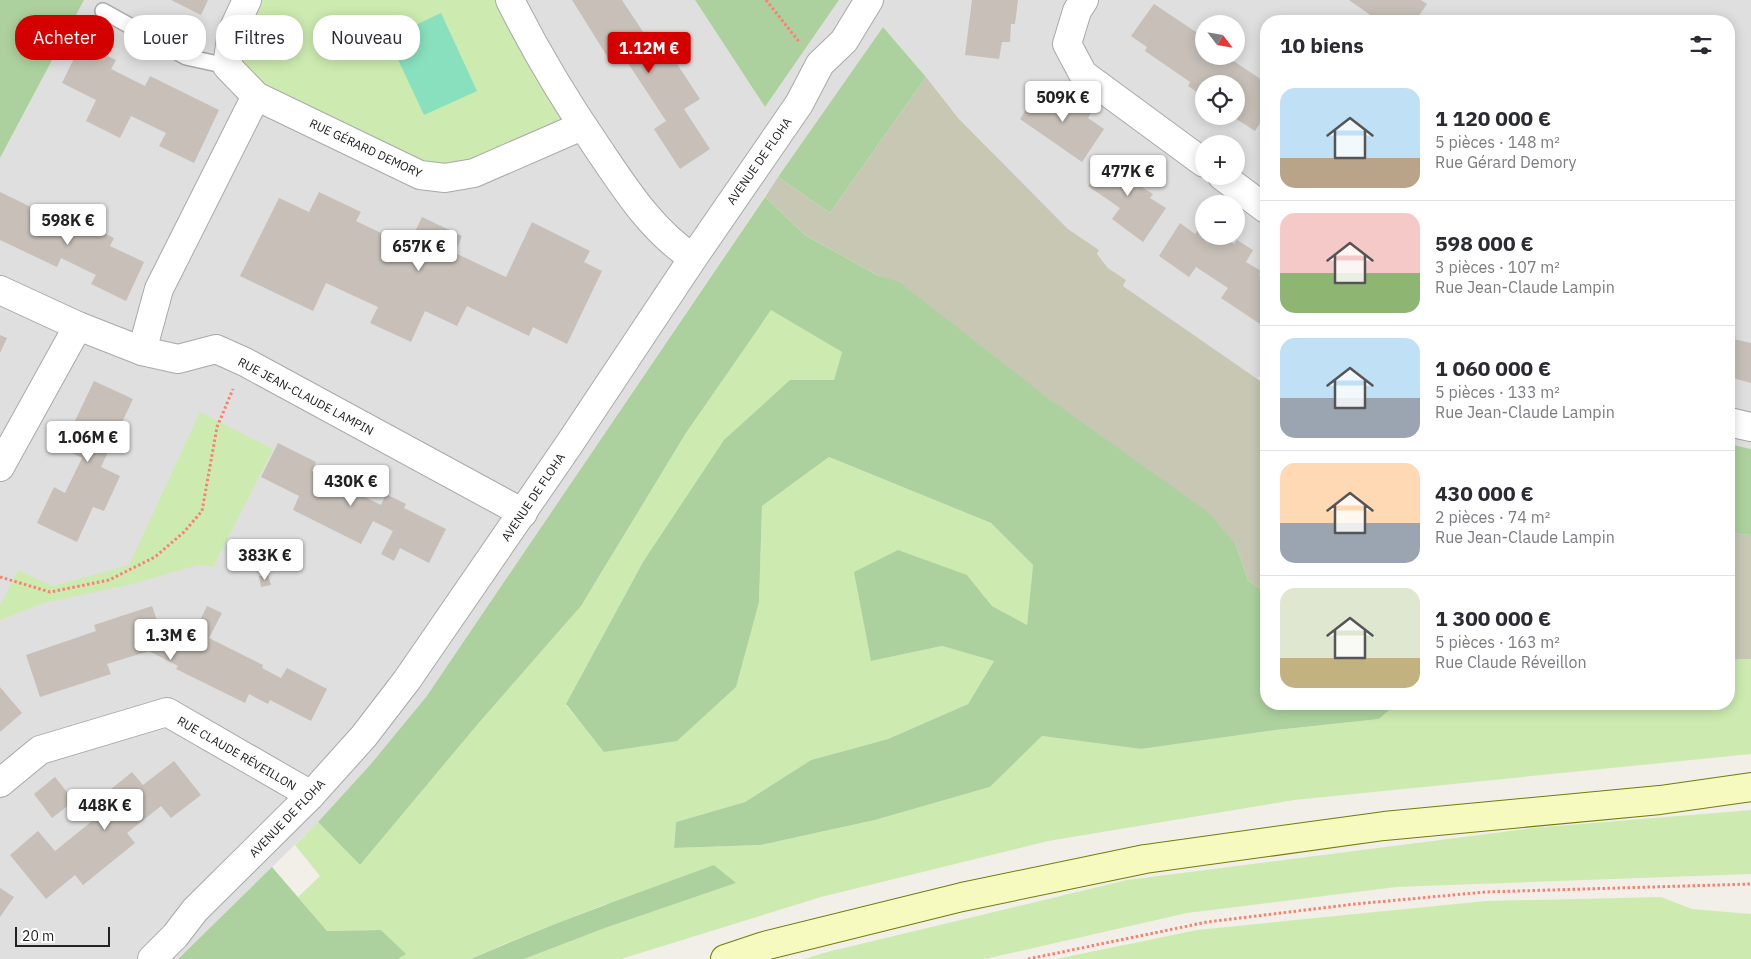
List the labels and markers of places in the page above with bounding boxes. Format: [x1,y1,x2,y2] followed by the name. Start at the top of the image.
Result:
[603,32,695,74] pin: 1.12M €
[1022,80,1104,123] pin: 509K €
[1087,154,1169,197] pin: 477K €
[27,204,109,246] pin: 598K €
[378,230,460,272] pin: 657K €
[42,420,134,463] pin: 1.06M €
[310,464,392,507] pin: 430K €
[224,538,306,581] pin: 383K €
[130,618,212,661] pin: 1.3M €
[64,788,146,831] pin: 448K €

